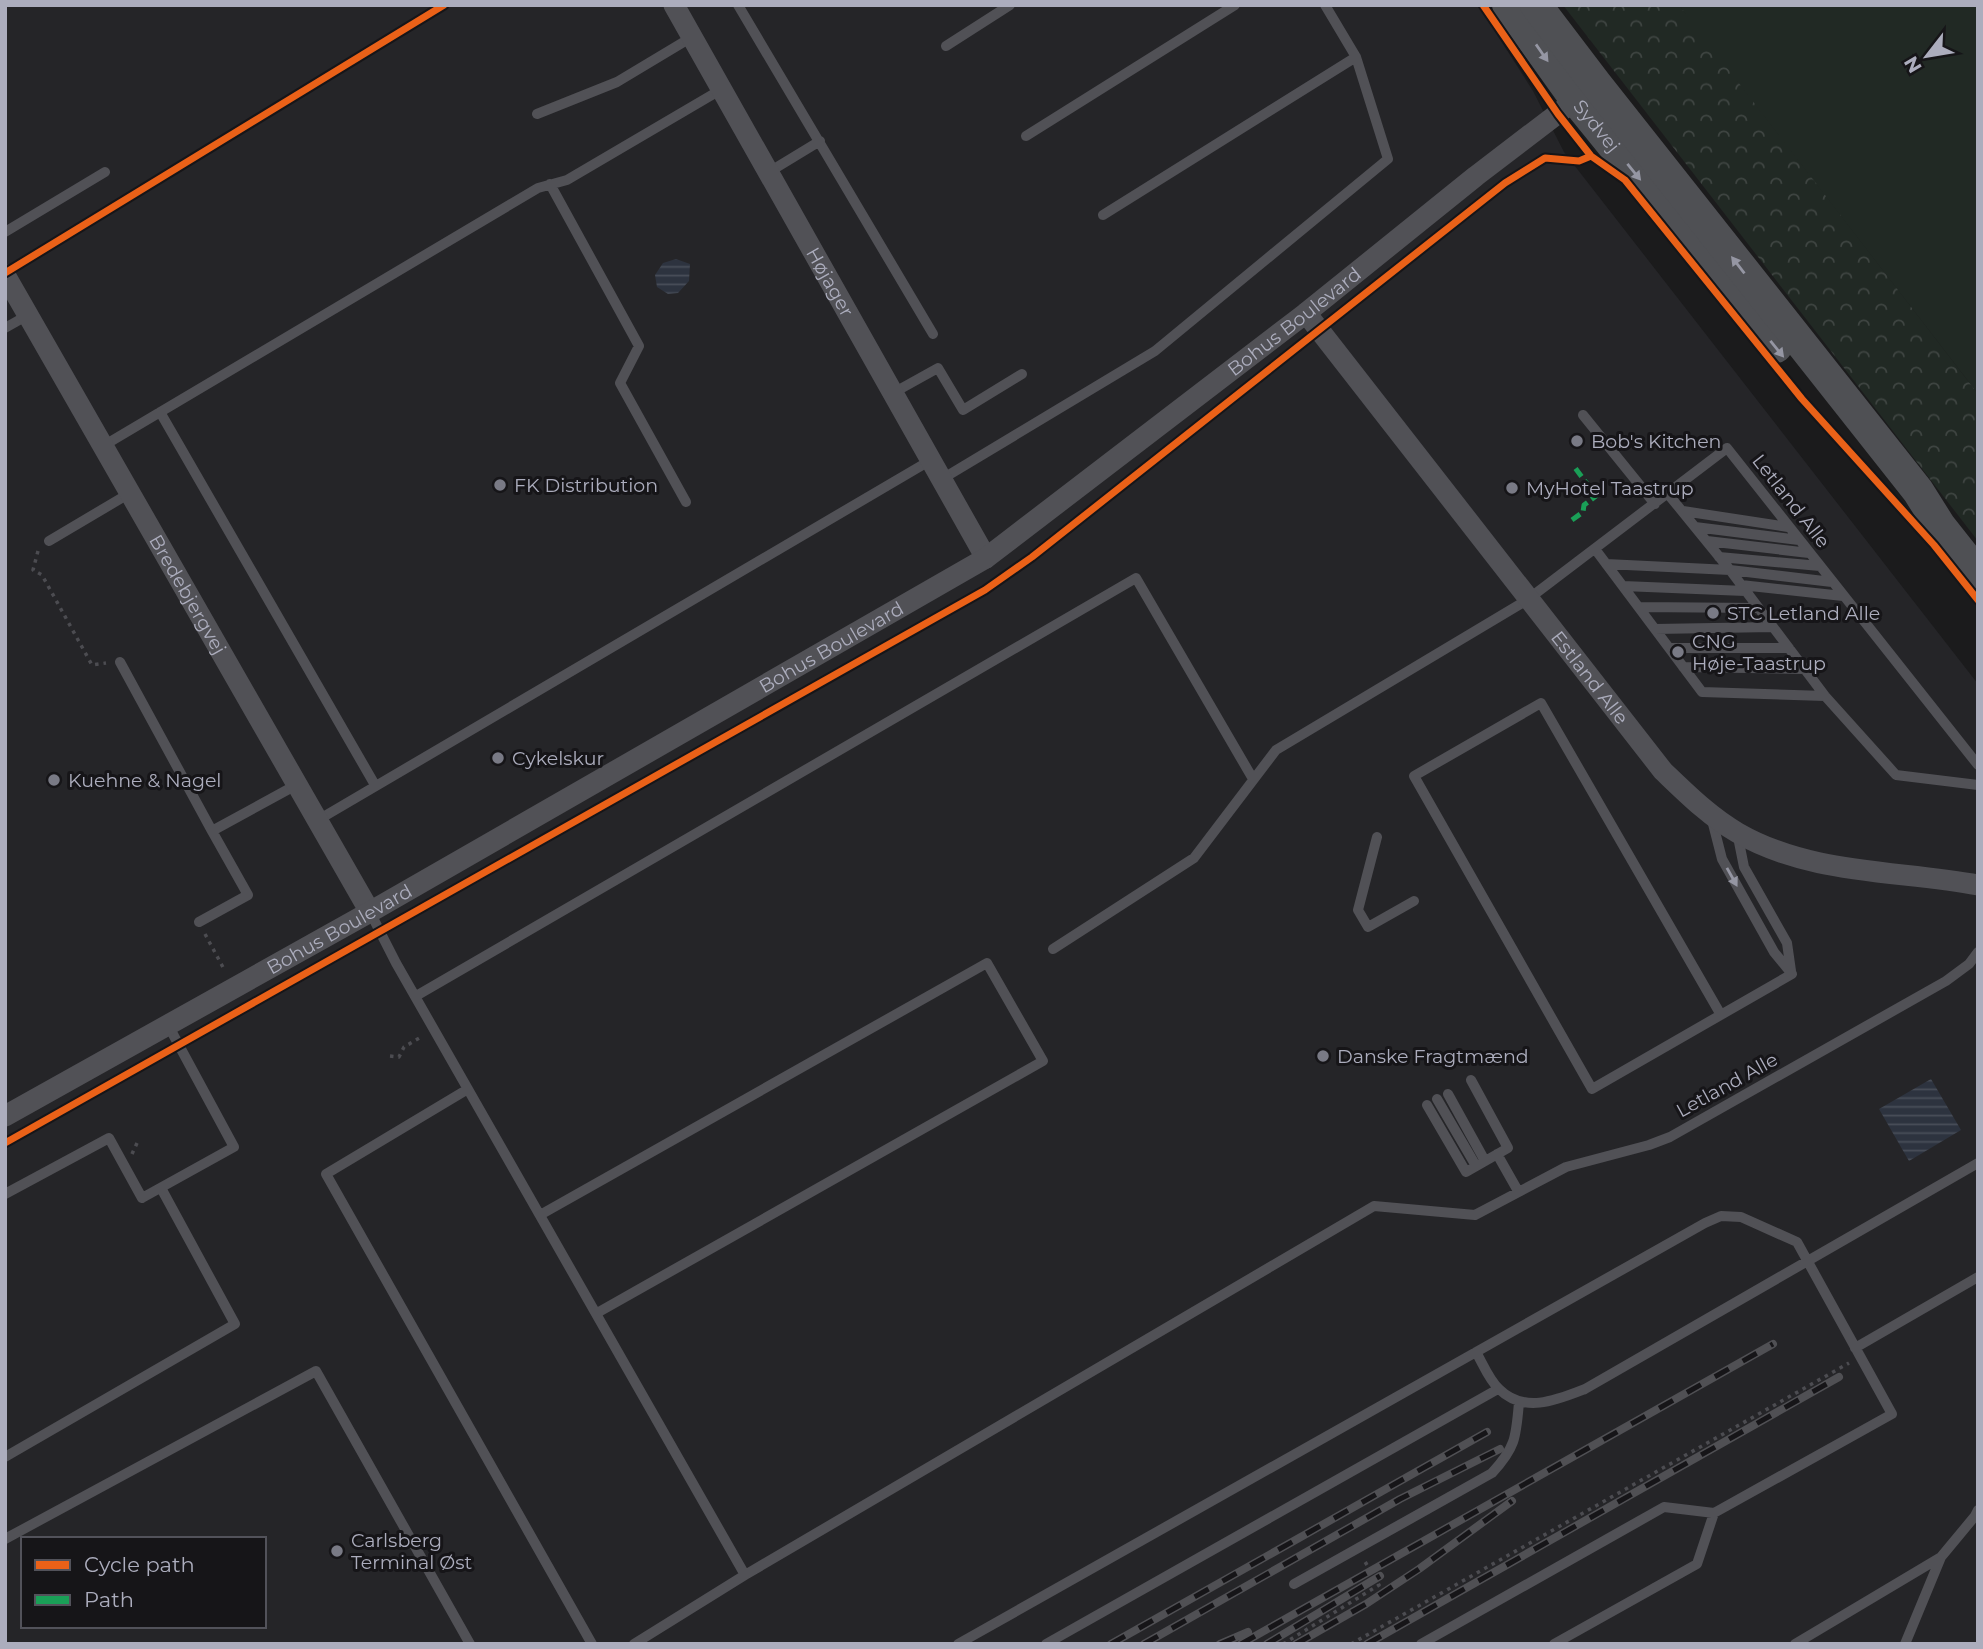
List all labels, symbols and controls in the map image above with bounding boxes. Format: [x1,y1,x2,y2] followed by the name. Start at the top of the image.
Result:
[1892,21,1962,91] north arrow
[1535,44,1549,62] one-way arrow
[1899,52,1927,77] text: N
[1569,95,1625,157] street label: Sydvej
[1626,164,1641,181] one-way arrow
[802,243,859,321] street label: Højager
[1731,256,1746,274] one-way arrow
[1223,262,1365,381] street label: Bohus Boulevard
[1770,339,1785,357] one-way arrow
[1591,430,1721,453] place label: Bob's Kitchen
[1569,433,1585,449] marker: Bob's Kitchen
[1747,450,1835,552] street label: Letland Alle
[514,474,658,497] place label: FK Distribution
[492,477,508,493] marker: FK Distribution
[1526,477,1694,500] place label: MyHotel Taastrup
[1504,480,1520,496] marker: MyHotel Taastrup
[145,530,231,658] street label: Bredebjergvej
[755,596,908,698] street label: Bohus Boulevard
[1727,602,1880,625] place label: STC Letland Alle
[1705,605,1721,621] marker: STC Letland Alle
[1547,626,1634,729] street label: Estland Alle
[1692,630,1826,675] place label: CNG Høje-Taastrup
[1670,644,1686,660] marker: CNG Høje-Taastrup
[512,747,604,770] place label: Cykelskur
[490,750,506,766] marker: Cykelskur
[68,769,222,792] place label: Kuehne & Nagel
[46,772,62,788] marker: Kuehne & Nagel
[1726,867,1738,887] one-way arrow
[263,879,416,979] street label: Bohus Boulevard
[1337,1045,1529,1068] place label: Danske Fragtmænd
[1315,1048,1331,1064] marker: Danske Fragtmænd
[1672,1048,1782,1122] street label: Letland Alle
[351,1529,472,1574] place label: Carlsberg Terminal Øst
[21,1537,266,1628] legend
[329,1543,345,1559] marker: Carlsberg Terminal Øst
[84,1552,195,1577] text: Cycle path
[84,1587,134,1612] text: Path

